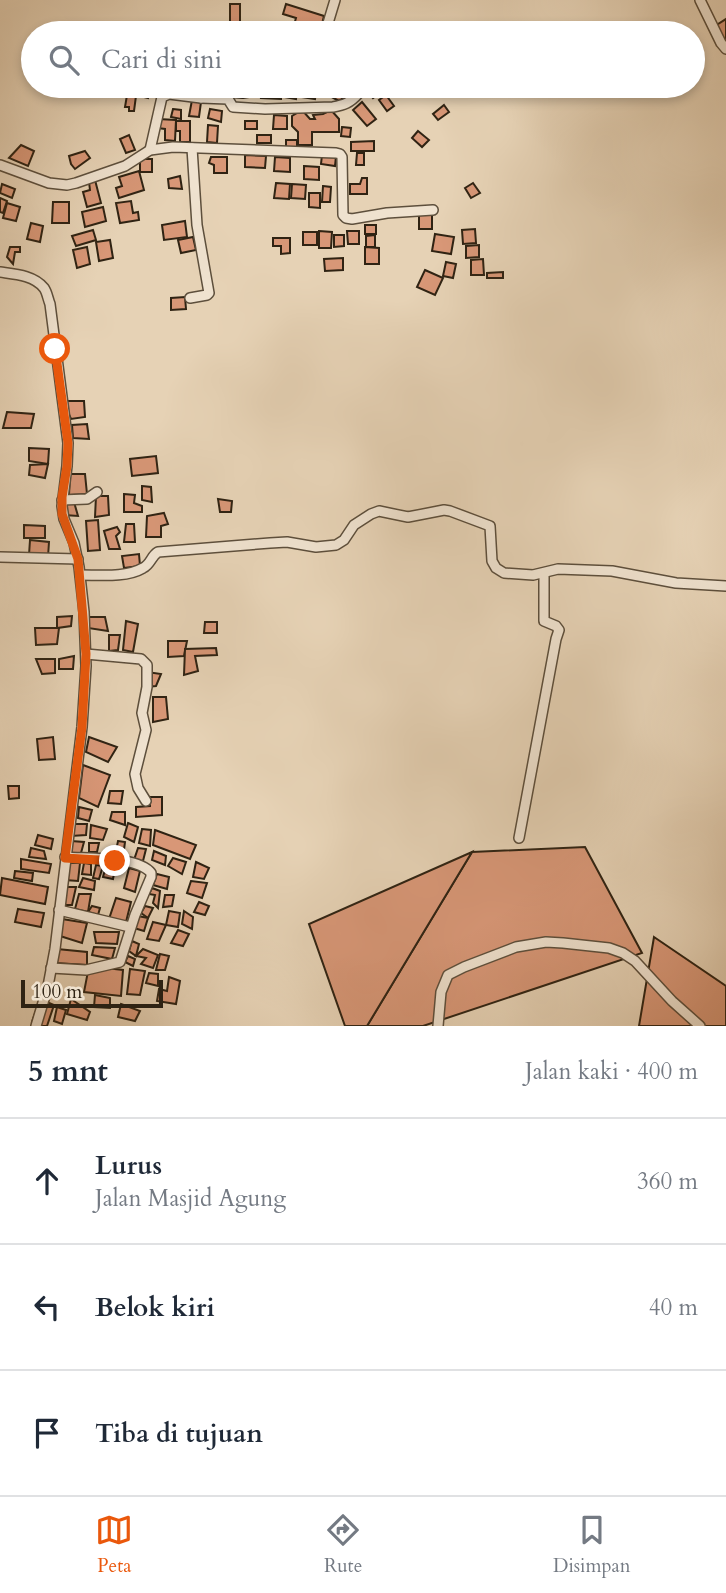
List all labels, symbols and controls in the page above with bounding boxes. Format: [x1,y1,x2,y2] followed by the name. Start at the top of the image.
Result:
[21,21,705,98] search box
[45,41,83,79] icon: search
[101,42,222,77] text: Cari di sini
[39,333,70,364] route start
[99,845,130,876] route end
[21,977,163,1009] scale bar
[32,979,82,1005] text: 100 m
[28,1051,108,1092] text: 5 mnt
[525,1056,698,1087] text: Jalan kaki · 400 m
[95,1148,162,1183] text: Lurus
[28,1162,66,1200] icon: ahead
[637,1166,698,1197] text: 360 m
[95,1183,286,1214] text: Jalan Masjid Agung
[28,1288,66,1326] icon: left
[95,1290,215,1325] text: Belok kiri
[649,1292,698,1323] text: 40 m
[28,1414,66,1452] icon: arrive
[95,1416,263,1451] text: Tiba di tujuan
[95,1511,133,1579] tab: Peta
[324,1511,362,1579] tab: Rute
[553,1511,631,1579] tab: Disimpan

